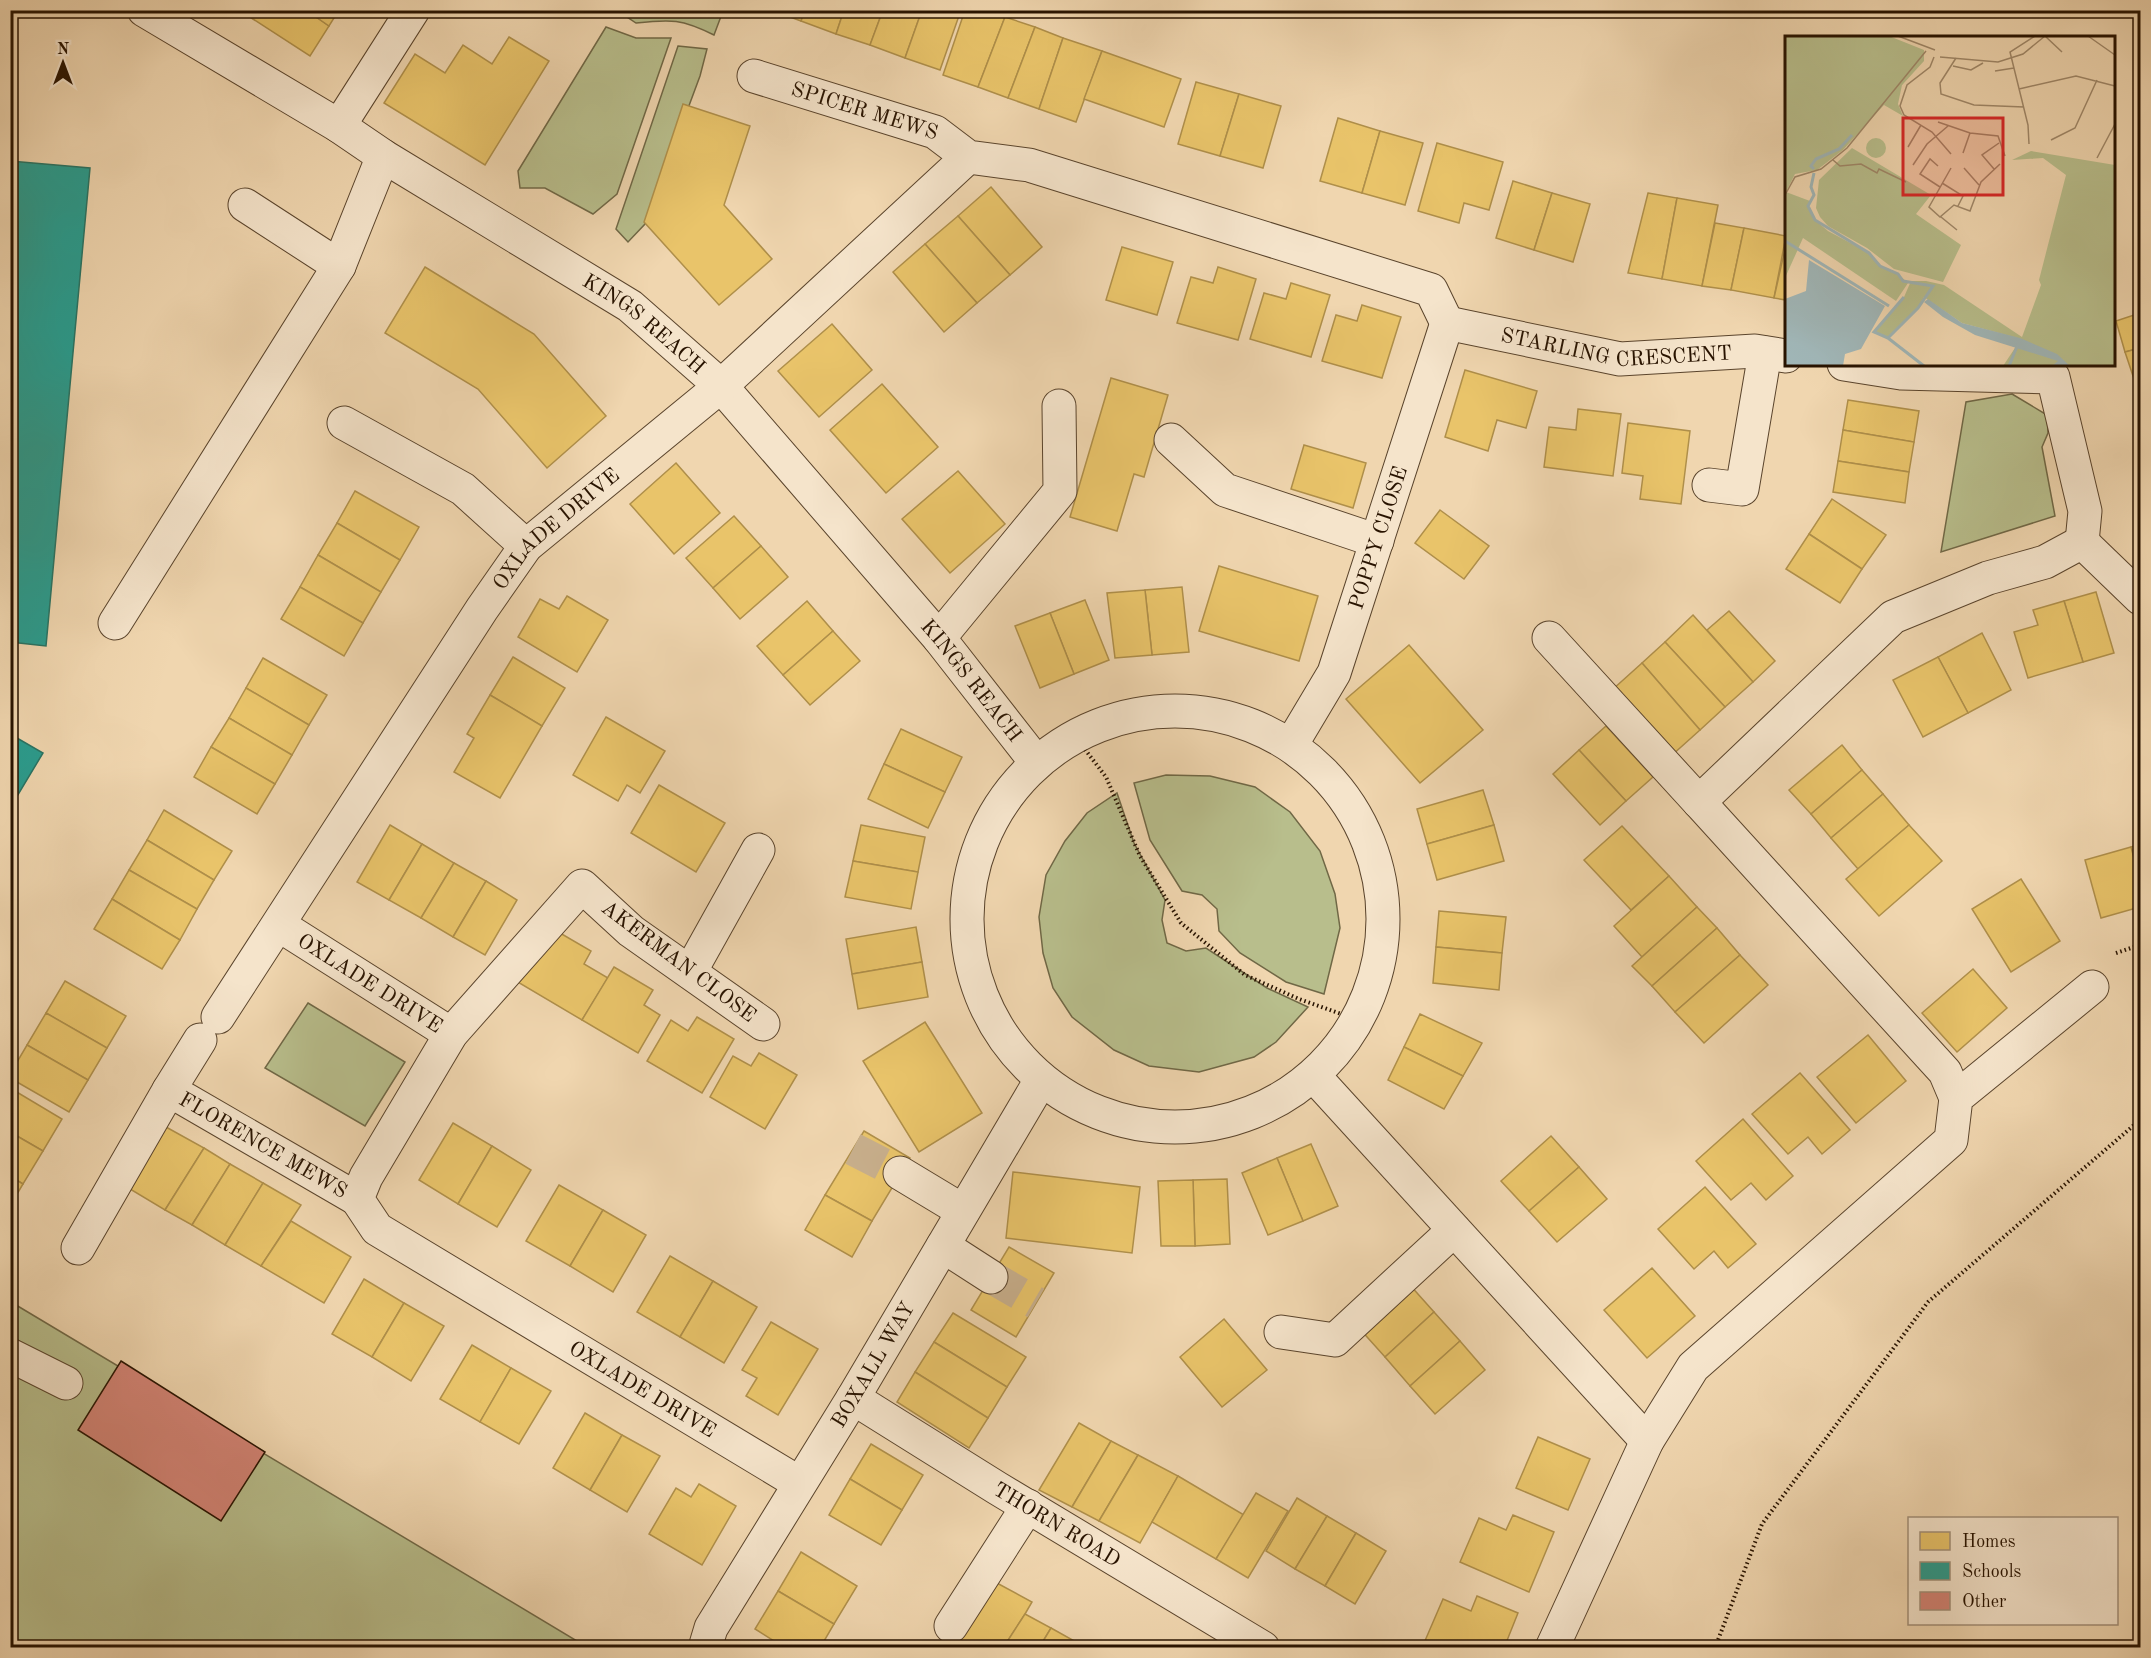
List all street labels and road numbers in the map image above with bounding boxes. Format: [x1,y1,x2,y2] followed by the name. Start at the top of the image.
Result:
[788,79,940,144] street label: SPICER MEWS
[579,271,709,379] street label: KINGS REACH
[1499,325,1733,371] street label: STARLING CRESCENT
[1346,464,1412,612] street label: POPPY CLOSE
[490,465,624,594] street label: OXLADE DRIVE
[916,616,1025,746] street label: KINGS REACH
[597,897,759,1027] street label: AKERMAN CLOSE
[293,930,446,1038] street label: OXLADE DRIVE
[175,1089,350,1203] street label: FLORENCE MEWS
[828,1299,919,1432] street label: BOXALL WAY
[565,1338,719,1442] street label: OXLADE DRIVE
[989,1479,1124,1572] street label: THORN ROAD

